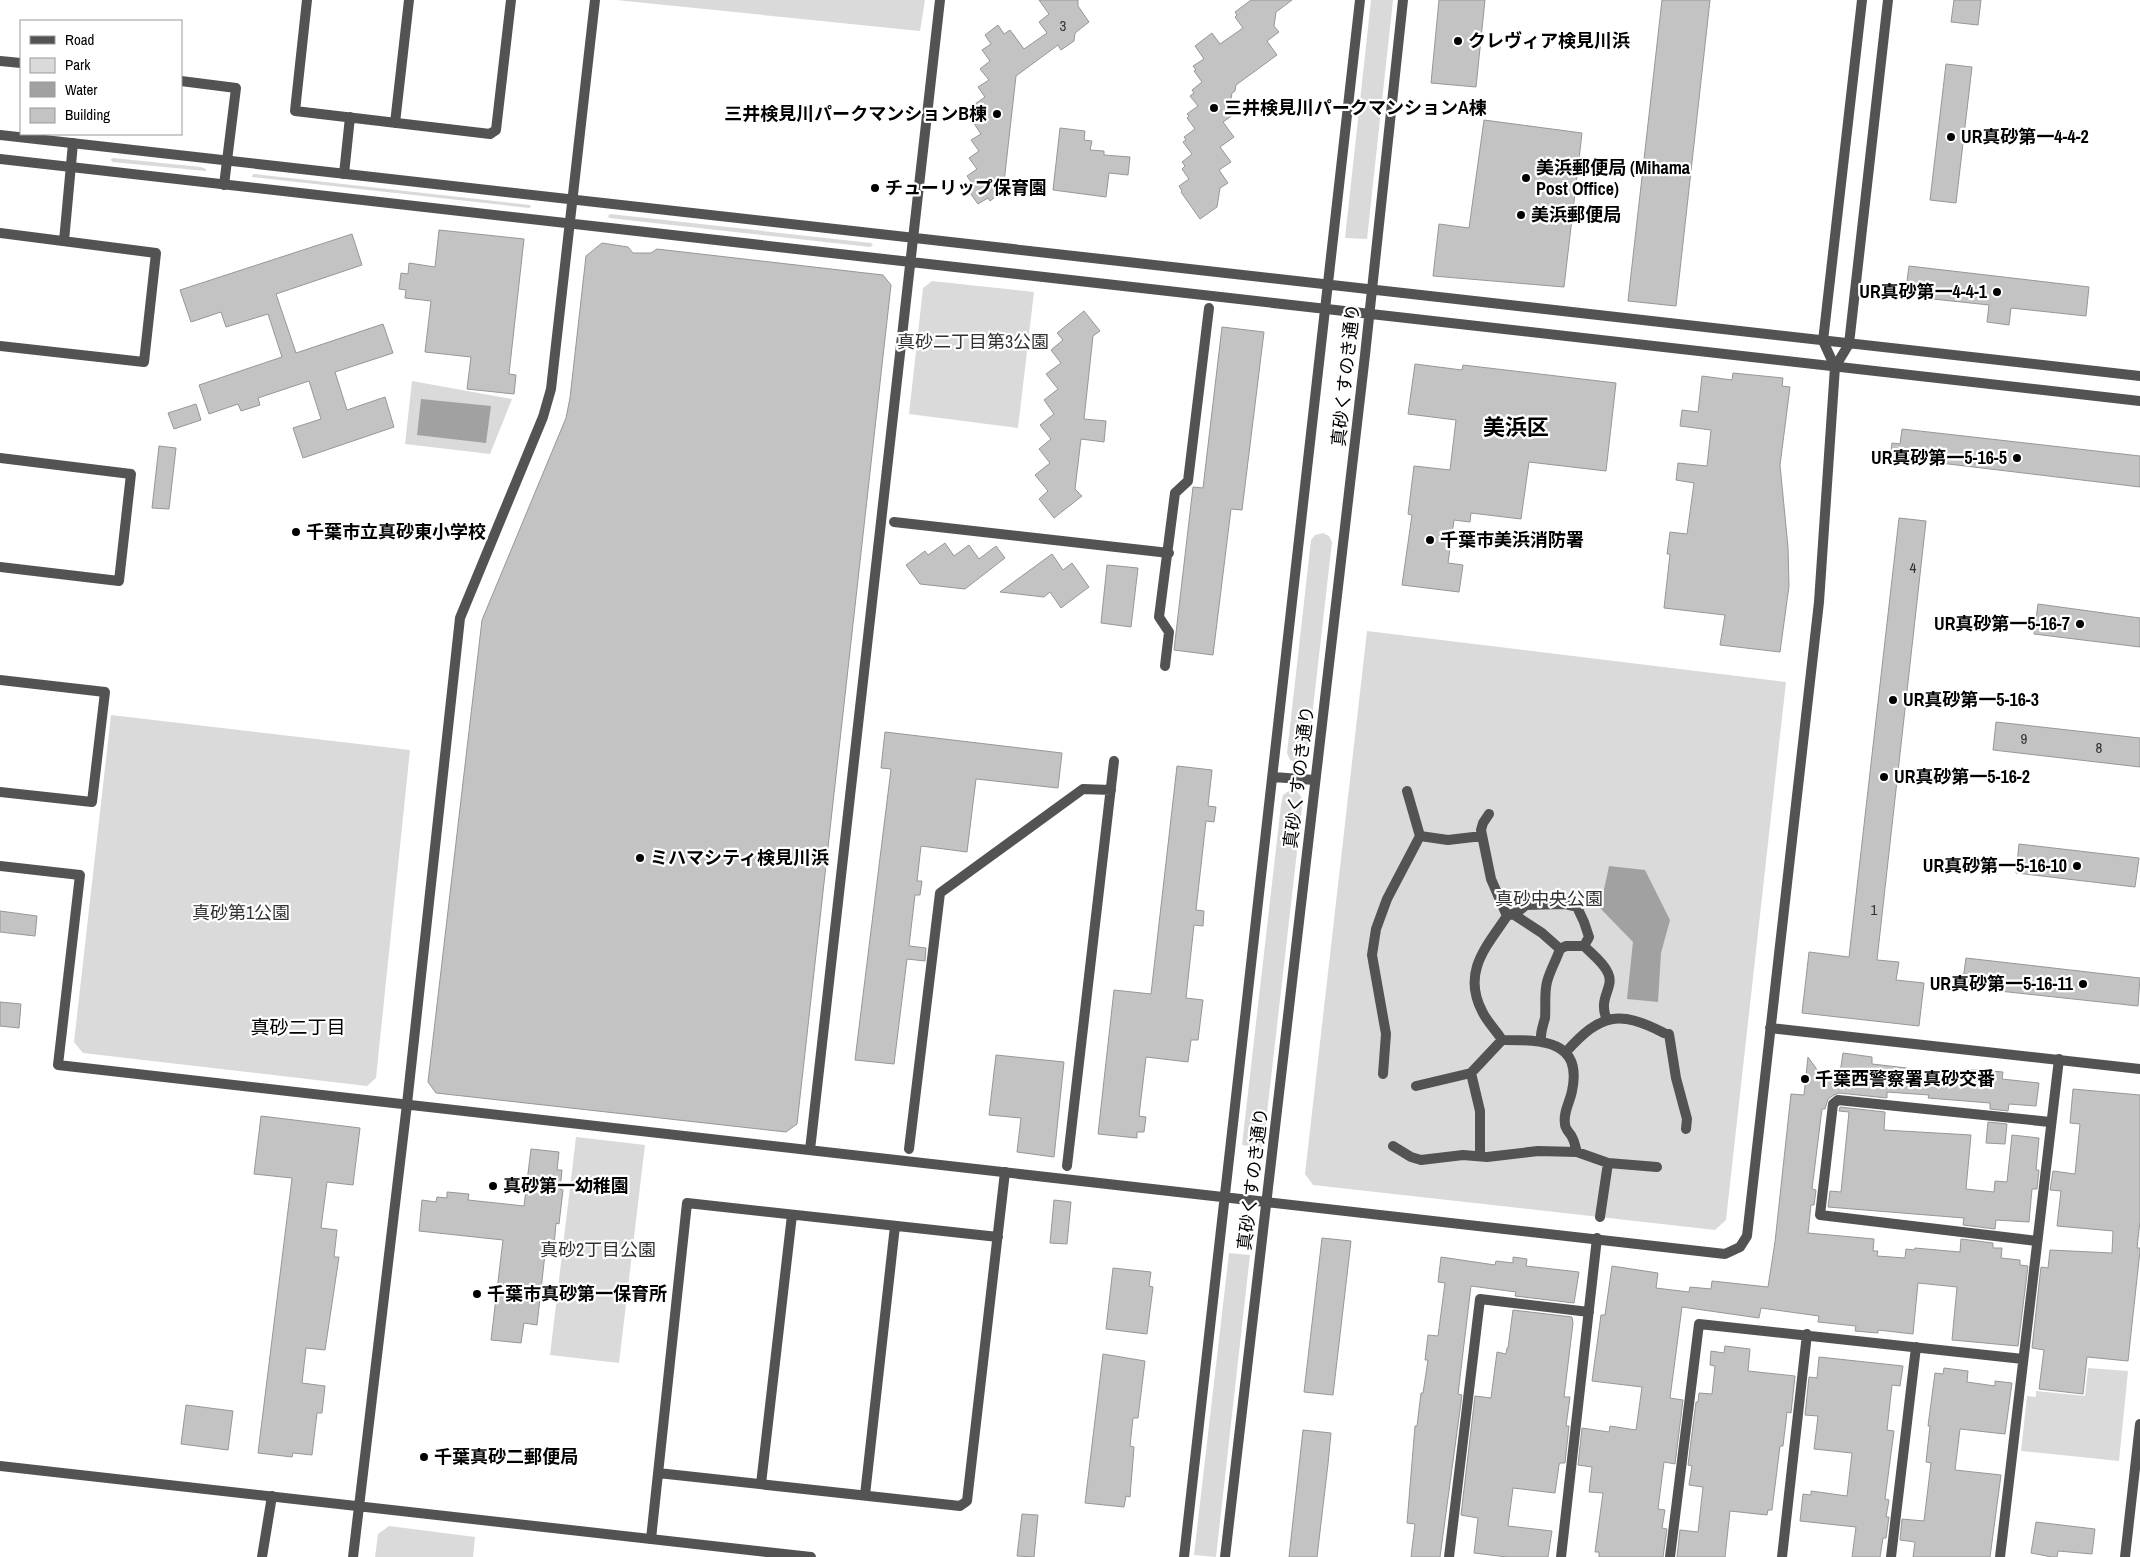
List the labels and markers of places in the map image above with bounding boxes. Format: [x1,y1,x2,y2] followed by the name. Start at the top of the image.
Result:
[1468,28,1630,53] place label: クレヴィア検見川浜
[1452,35,1464,47] marker: クレヴィア検見川浜
[1224,95,1487,120] place label: 三井検見川パークマンションA棟
[724,101,987,126] place label: 三井検見川パークマンションB棟
[1208,102,1220,114] marker: 三井検見川パークマンションA棟
[991,108,1003,120] marker: 三井検見川パークマンションB棟
[1961,124,2089,149] place label: UR真砂第一4-4-2
[1945,131,1957,143] marker: UR真砂第一4-4-2
[1536,155,1691,201] place label: 美浜郵便局 (Mihama Post Office)
[1520,172,1532,184] marker: 美浜郵便局 (Mihama Post Office)
[885,175,1047,200] place label: チューリップ保育園
[869,182,881,194] marker: チューリップ保育園
[1531,202,1621,227] place label: 美浜郵便局
[1515,209,1527,221] marker: 美浜郵便局
[1859,279,1988,304] place label: UR真砂第一4-4-1
[1991,286,2003,298] marker: UR真砂第一4-4-1
[1871,445,2007,470] place label: UR真砂第一5-16-5
[2011,452,2023,464] marker: UR真砂第一5-16-5
[306,519,486,544] place label: 千葉市立真砂東小学校
[290,526,302,538] marker: 千葉市立真砂東小学校
[1440,527,1584,552] place label: 千葉市美浜消防署
[1424,534,1436,546] marker: 千葉市美浜消防署
[1934,611,2070,636] place label: UR真砂第一5-16-7
[2074,618,2086,630] marker: UR真砂第一5-16-7
[1903,687,2039,712] place label: UR真砂第一5-16-3
[1887,694,1899,706] marker: UR真砂第一5-16-3
[1894,764,2030,789] place label: UR真砂第一5-16-2
[1878,771,1890,783] marker: UR真砂第一5-16-2
[650,845,829,870] place label: ミハマシティ検見川浜
[634,852,646,864] marker: ミハマシティ検見川浜
[1923,853,2067,878] place label: UR真砂第一5-16-10
[2071,860,2083,872] marker: UR真砂第一5-16-10
[1930,971,2074,996] place label: UR真砂第一5-16-11
[2077,978,2089,990] marker: UR真砂第一5-16-11
[1815,1066,1995,1091] place label: 千葉西警察署真砂交番
[1799,1073,1811,1085] marker: 千葉西警察署真砂交番
[503,1173,629,1198] place label: 真砂第一幼稚園
[487,1180,499,1192] marker: 真砂第一幼稚園
[487,1281,667,1306] place label: 千葉市真砂第一保育所
[471,1288,483,1300] marker: 千葉市真砂第一保育所
[434,1444,578,1469] place label: 千葉真砂二郵便局
[418,1451,430,1463] marker: 千葉真砂二郵便局

